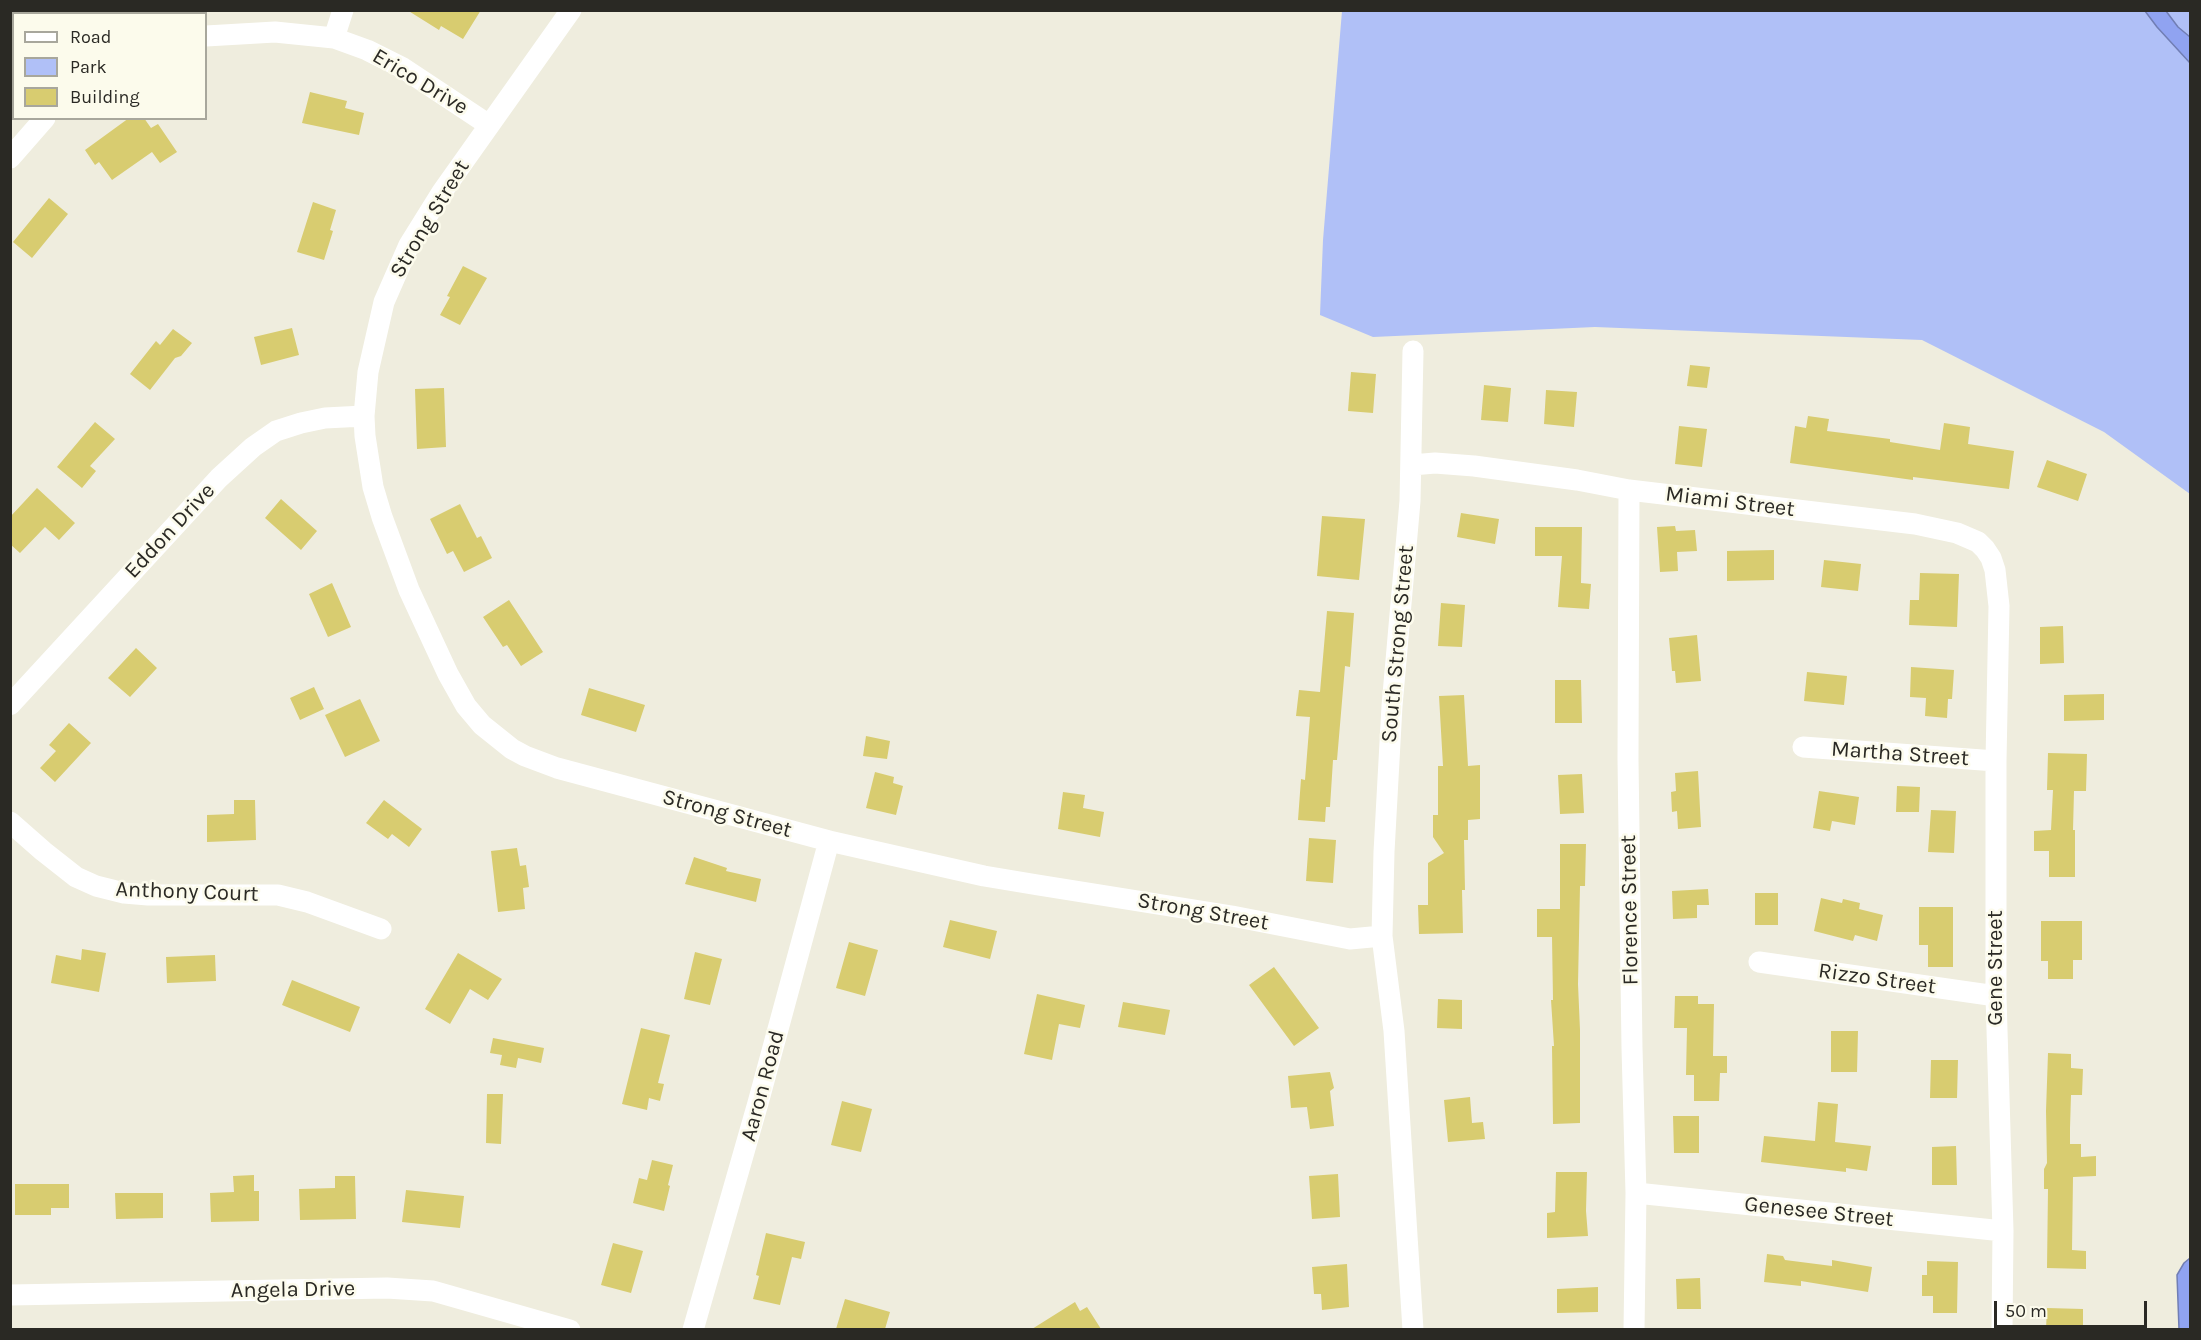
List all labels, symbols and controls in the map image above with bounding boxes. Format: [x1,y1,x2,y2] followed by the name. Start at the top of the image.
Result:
[12,12,207,120] legend
[70,26,111,48] text: Road
[367,43,473,121] street label: Erico Drive
[70,56,107,78] text: Park
[70,86,140,108] text: Building
[384,155,476,283] street label: Strong Street
[119,478,221,584] street label: Eddon Drive
[1664,481,1796,523] street label: Miami Street
[1376,544,1420,744] street label: South Strong Street
[1830,736,1970,772] street label: Martha Street
[659,784,795,844] street label: Strong Street
[1615,835,1645,985] street label: Florence Street
[115,876,259,908] street label: Anthony Court
[1135,887,1271,937] street label: Strong Street
[1983,910,2009,1026] street label: Gene Street
[1816,958,1938,1000] street label: Rizzo Street
[736,1028,790,1144] street label: Aaron Road
[1743,1191,1895,1233] street label: Genesee Street
[231,1276,355,1304] street label: Angela Drive
[1997,1289,2150,1327] scale bar
[2005,1300,2047,1322] text: 50 m

